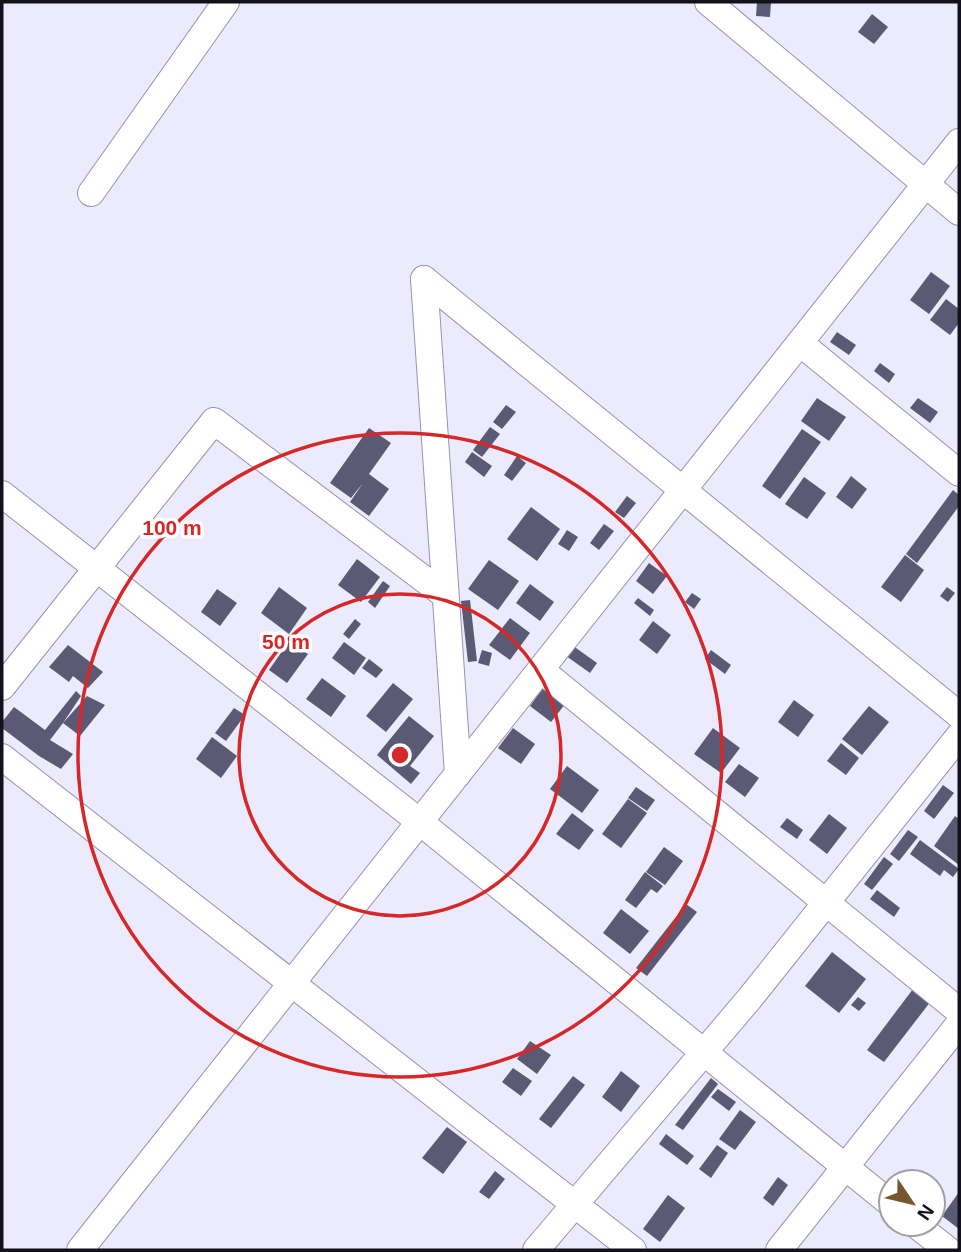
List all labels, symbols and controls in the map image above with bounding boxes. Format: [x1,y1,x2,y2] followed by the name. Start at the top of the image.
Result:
[142,516,202,539] text: 100 m
[262,630,310,653] text: 50 m
[388,743,412,767] centre of rings
[877,1168,947,1238] north arrow
[913,1201,938,1224] text: N

